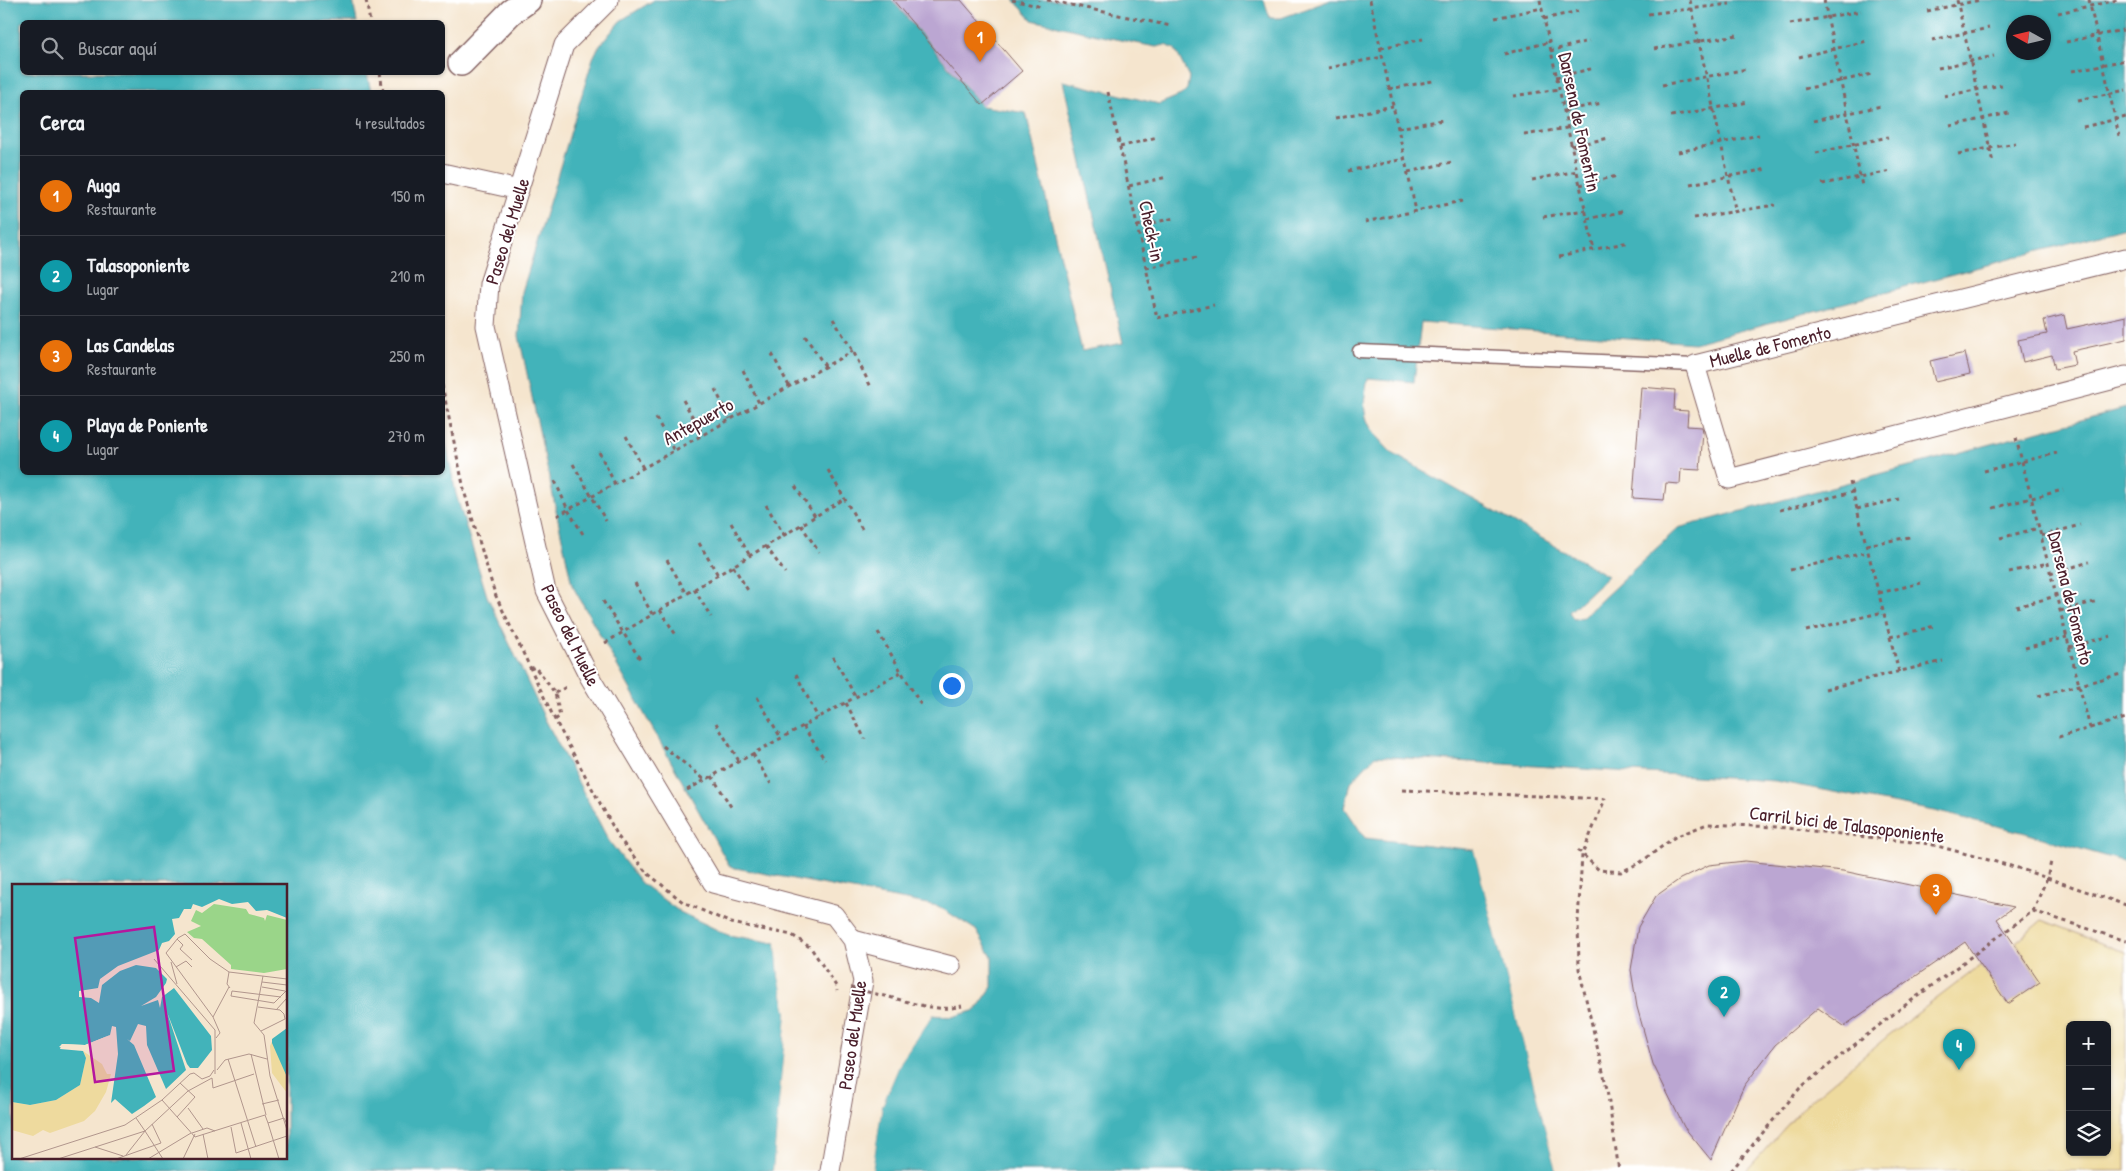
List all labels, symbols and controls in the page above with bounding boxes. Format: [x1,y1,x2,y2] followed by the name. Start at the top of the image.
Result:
[2006,15,2051,60] north arrow
[20,20,445,75] search box
[964,21,996,62] pin: 1
[38,34,66,62] icon: search
[78,35,157,61] text: Buscar aquí
[1553,50,1607,194] street label: Darsena de Fomentin
[40,108,84,137] text: Cerca
[355,112,425,134] text: 4 resultados
[87,172,120,198] text: Auga
[478,174,536,287] street label: Paseo del Muelle
[53,185,59,207] text: 1
[391,185,425,207] text: 150 m
[87,198,157,220] text: Restaurante
[1133,198,1171,264] street label: Check-in
[87,252,190,278] text: Talasoponiente
[52,265,60,287] text: 2
[390,265,425,287] text: 210 m
[87,278,119,300] text: Lugar
[1707,318,1834,374] street label: Muelle de Fomento
[87,332,174,358] text: Las Candelas
[52,345,60,367] text: 3
[389,345,425,367] text: 250 m
[87,358,157,380] text: Restaurante
[658,391,738,451] street label: Antepuerto
[87,412,208,438] text: Playa de Poniente
[53,425,59,447] text: 4
[388,425,425,447] text: 270 m
[87,438,119,460] text: Lugar
[2042,529,2100,668] street label: Darsena de Fomento
[535,580,607,691] street label: Paseo del Muelle
[939,673,965,699] your location
[1748,799,1946,849] street label: Carril bici de Talasoponiente
[1920,874,1952,915] pin: 3
[12,884,288,1158] inset map
[1708,976,1740,1017] pin: 2
[831,978,873,1091] street label: Paseo del Muelle
[2066,1021,2111,1156] map controls
[2066,1021,2111,1066] button: +
[1943,1029,1975,1070] pin: 4
[2066,1066,2111,1111] button: −
[2066,1111,2111,1156] button: layers

